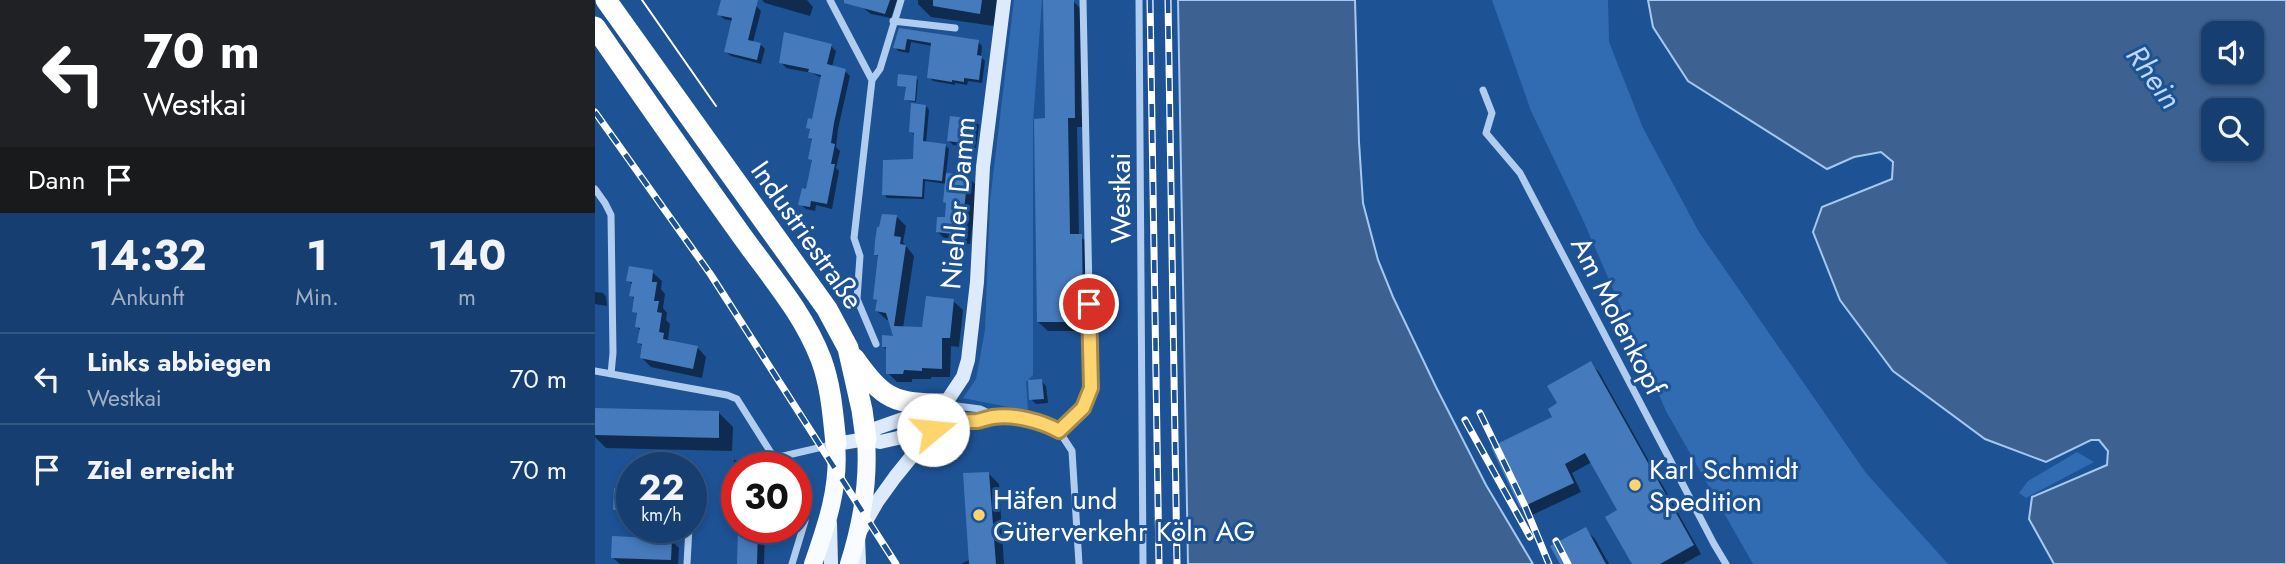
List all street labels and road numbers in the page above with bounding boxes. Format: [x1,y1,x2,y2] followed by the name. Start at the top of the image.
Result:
[930,115,986,291] street label: Niehler Damm
[741,152,873,318] street label: Industriestraße
[1100,153,1141,243] street label: Westkai
[1560,229,1676,403] street label: Am Molenkopf

